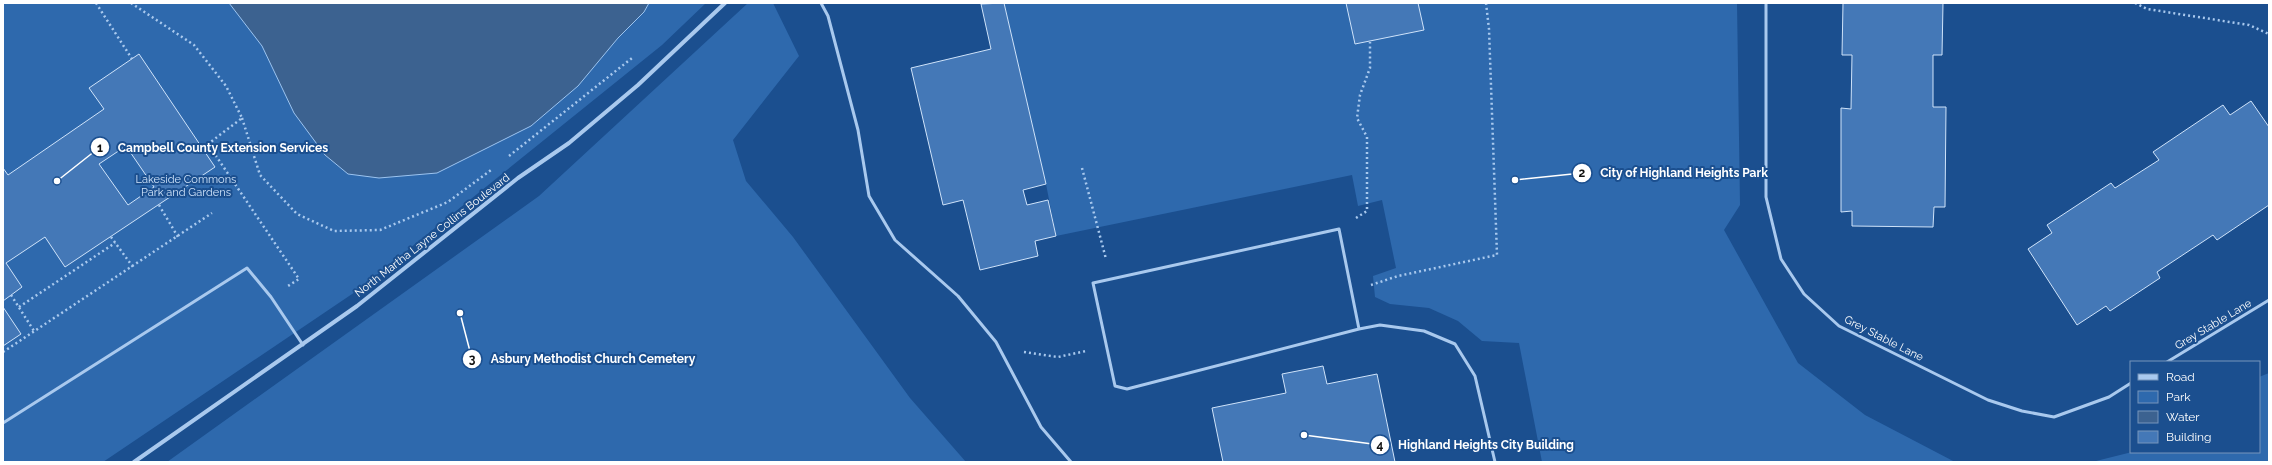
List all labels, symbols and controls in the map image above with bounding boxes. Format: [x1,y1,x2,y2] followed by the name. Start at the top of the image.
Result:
[90,135,337,159] callout: Campbell County Extension Services
[97,141,103,155] text: 1
[118,141,328,155] text: Campbell County Extension Services
[1572,161,1776,185] callout: City of Highland Heights Park
[1579,166,1586,180] text: 2
[1600,166,1768,180] text: City of Highland Heights Park
[352,171,512,300] street label: North Martha Layne Collins Boulevard
[136,173,236,199] park label: Lakeside Commons Park and Gardens
[2173,296,2254,352] street label: Grey Stable Lane
[1842,313,1926,364] street label: Grey Stable Lane
[462,347,703,371] callout: Asbury Methodist Church Cemetery
[469,352,476,366] text: 3
[491,352,696,366] text: Asbury Methodist Church Cemetery
[2130,361,2260,453] legend
[2166,370,2195,384] text: Road
[2166,390,2191,404] text: Park
[2166,410,2200,424] text: Water
[2166,430,2212,444] text: Building
[1370,433,1582,457] callout: Highland Heights City Building
[1377,438,1384,452] text: 4
[1398,438,1574,452] text: Highland Heights City Building

